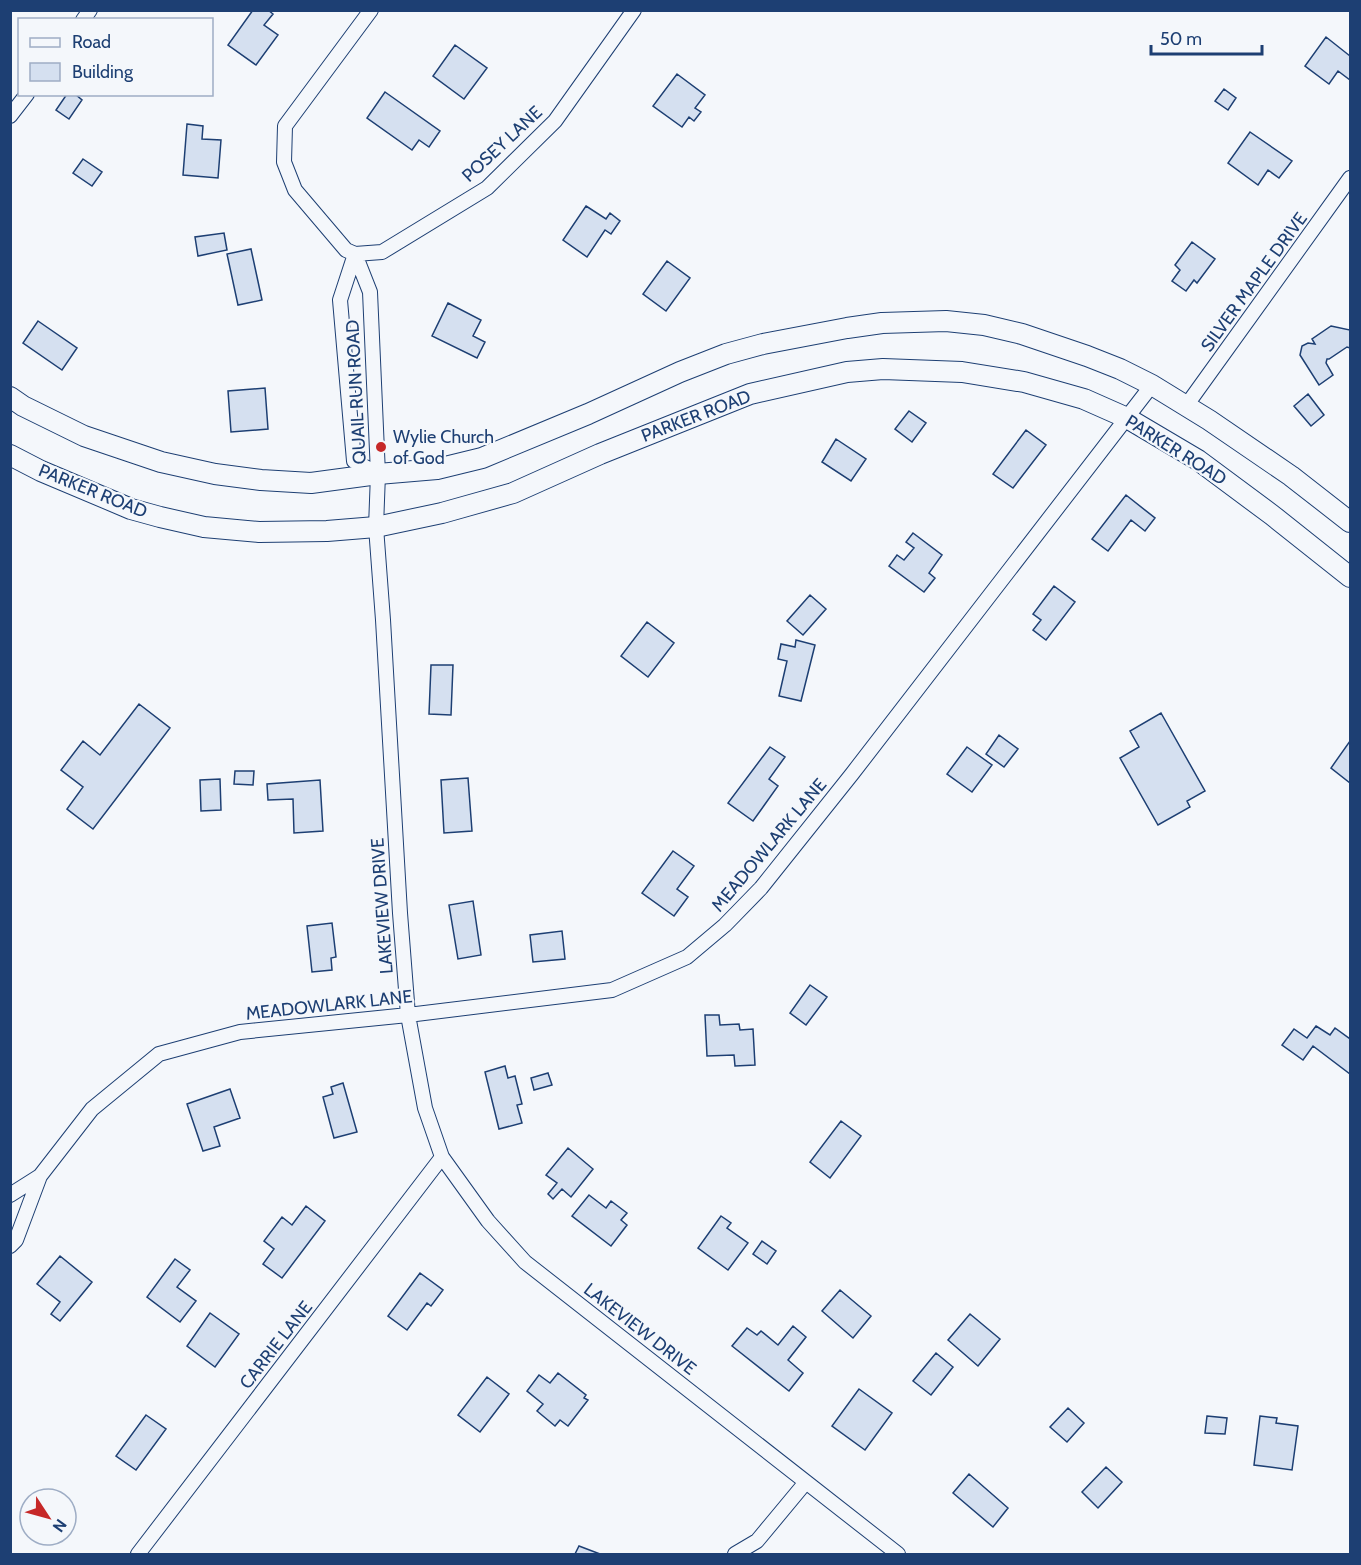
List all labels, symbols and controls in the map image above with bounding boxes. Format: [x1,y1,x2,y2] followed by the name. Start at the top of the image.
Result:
[18,18,213,96] legend
[1151,18,1262,56] scale bar
[1160,28,1202,50] text: 50 m
[72,31,111,53] text: Road
[72,61,134,83] text: Building
[457,101,547,187] street label: POSEY LANE
[1196,208,1312,356] street label: SILVER MAPLE DRIVE
[341,319,371,465] street label: QUAIL RUN ROAD
[638,385,754,447] street label: PARKER ROAD
[1121,410,1231,490] street label: PARKER ROAD
[393,426,494,469] place label: Wylie Church of God
[374,440,388,454] marker: Wylie Church of God
[35,459,151,523] street label: PARKER ROAD
[707,774,831,916] street label: MEADOWLARK LANE
[366,837,398,975] street label: LAKEVIEW DRIVE
[245,985,413,1025] street label: MEADOWLARK LANE
[579,1278,701,1380] street label: LAKEVIEW DRIVE
[235,1297,317,1393] street label: CARRIE LANE
[18,1487,78,1547] north arrow
[49,1515,71,1536] text: N

